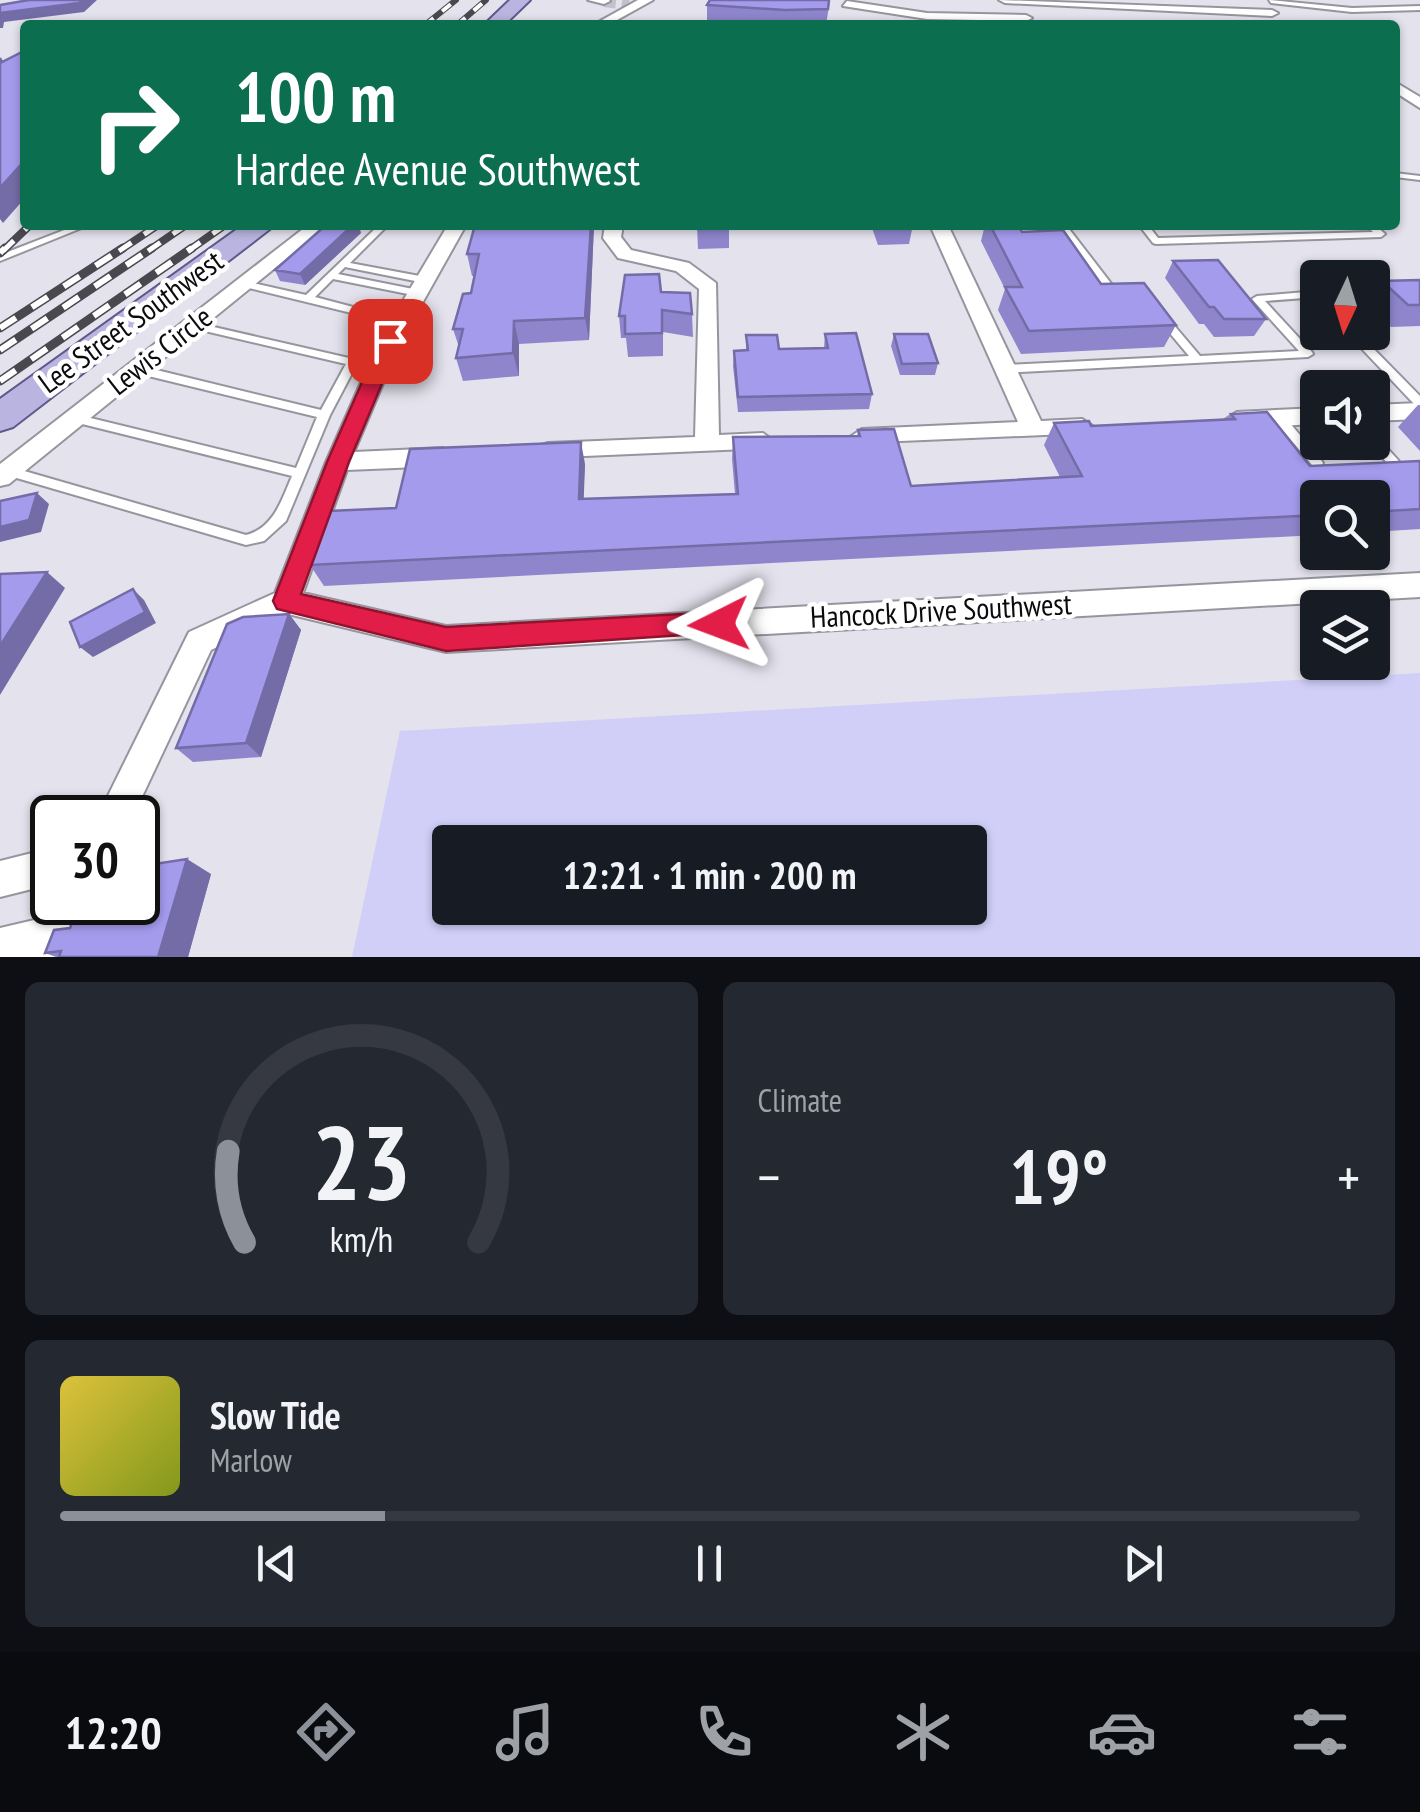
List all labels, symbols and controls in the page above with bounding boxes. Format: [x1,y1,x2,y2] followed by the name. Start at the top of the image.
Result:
[235,51,396,141] text: 100 m
[70,60,200,190] icon: right
[235,139,640,197] text: Hardee Avenue Southwest
[30,240,231,401] street label: Lee Street Southwest
[1300,260,1390,350] north arrow
[1300,260,1390,680] map controls
[99,297,219,403] street label: Lewis Circle
[348,299,433,384] pin
[363,314,418,369] icon: arrive
[1300,370,1390,460] button: sound
[1300,480,1390,570] button: search
[667,572,771,676] position arrow
[809,583,1073,636] street label: Hancock Drive Southwest
[1300,590,1390,680] button: layers
[30,795,160,925] speed limit sign: 30
[563,850,856,899] text: 12:21 · 1 min · 200 m
[758,1079,842,1121] text: Climate
[312,1094,411,1229] text: 23
[1009,1128,1108,1225] text: 19°
[758,1141,780,1212] text: −
[1337,1141,1360,1212] text: +
[330,1216,393,1262] text: km/h
[210,1390,341,1439] text: Slow Tide
[210,1439,292,1481] text: Marlow
[249,1536,304,1591] icon: previous
[682,1536,737,1591] icon: pause
[1116,1536,1171,1591] icon: next
[291,1697,361,1767] icon: directions
[490,1697,560,1767] icon: music
[689,1697,759,1767] icon: phone
[888,1697,958,1767] icon: climate
[1087,1697,1157,1767] icon: car
[1285,1697,1355,1767] icon: filters
[64,1703,162,1761] text: 12:20

